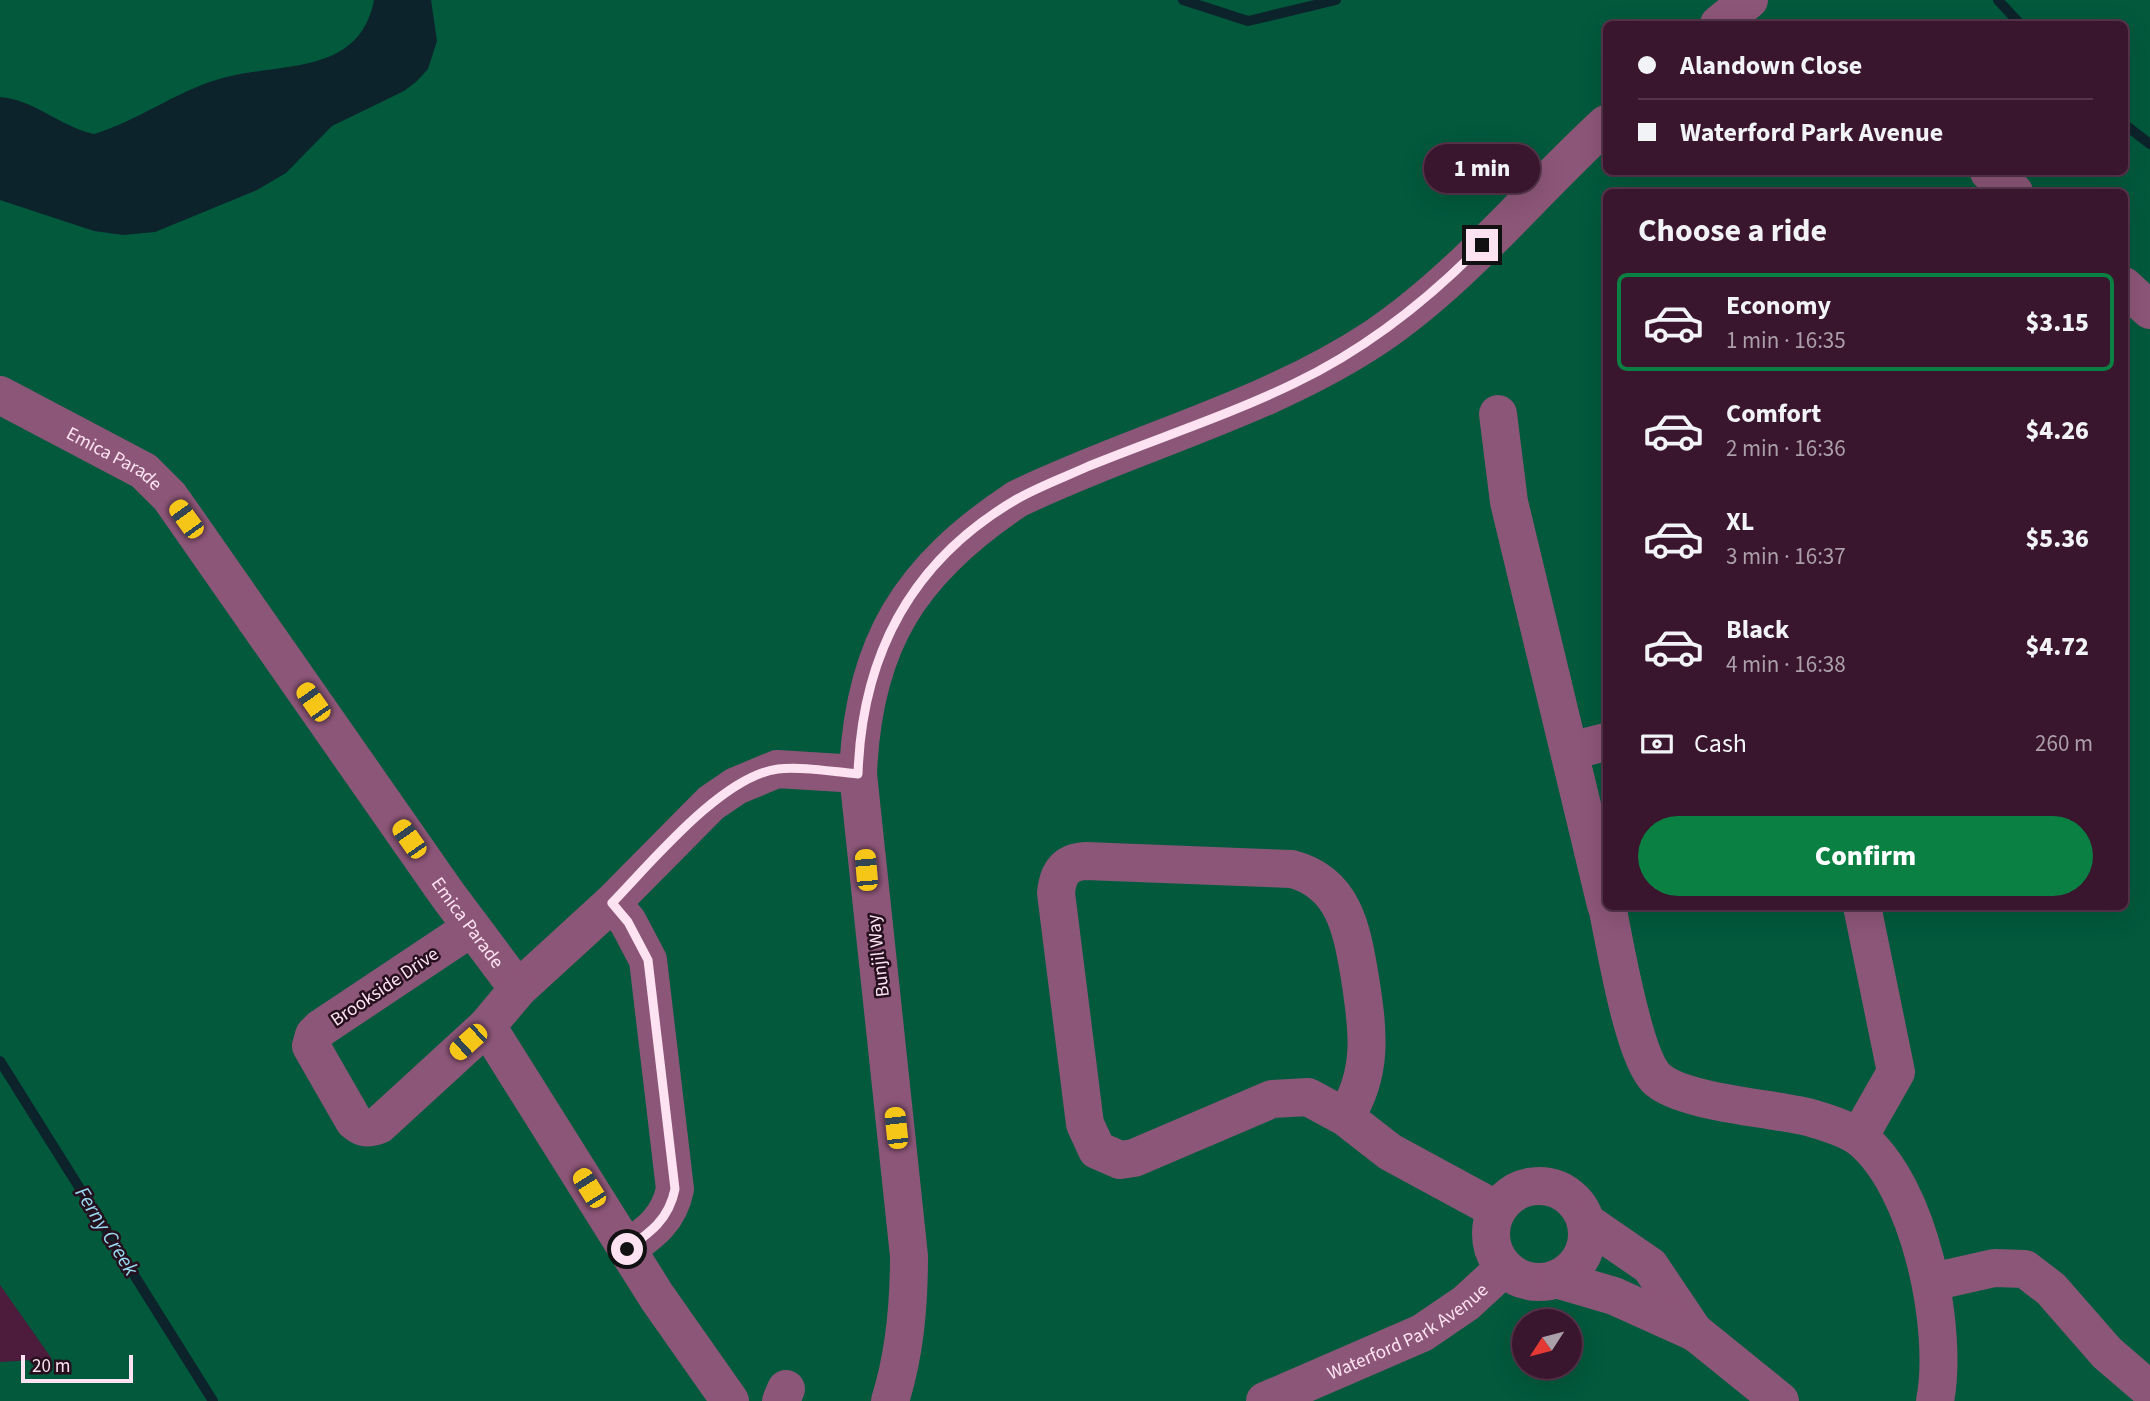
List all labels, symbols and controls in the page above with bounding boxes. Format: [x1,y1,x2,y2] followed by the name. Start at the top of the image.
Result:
[1680,47,1862,84] text: Alandown Close
[1680,114,1943,151] text: Waterford Park Avenue
[1424,144,1540,192] callout: 1 min
[1454,152,1510,185] text: 1 min
[1638,208,1827,254] text: Choose a ride
[1466,229,1498,261] route end
[1726,287,1831,324] text: Economy
[1642,291,1705,354] icon: car
[2025,304,2089,341] text: $3.15
[1726,324,1846,357] text: 1 min · 16:35
[1726,395,1821,432] text: Comfort
[1642,399,1705,462] icon: car
[2025,412,2089,449] text: $4.26
[61,420,168,497] street label: Emica Parade
[1726,432,1846,465] text: 2 min · 16:36
[166,496,207,542] car
[1726,503,1754,540] text: XL
[1642,507,1705,570] icon: car
[2025,520,2089,557] text: $5.36
[1726,540,1846,573] text: 3 min · 16:37
[1726,611,1789,648] text: Black
[1642,615,1705,678] icon: car
[2025,628,2089,665] text: $4.72
[1726,648,1846,681] text: 4 min · 16:38
[293,679,334,725] car
[1638,725,1676,763] icon: cash
[1694,725,1747,762] text: Cash
[2035,727,2093,760] text: 260 m
[389,816,430,862] car
[1638,816,2093,896] button: Confirm
[854,848,879,892] car
[424,872,510,974] street label: Emica Parade
[860,913,897,999] street label: Bunjil Way
[325,941,444,1033] street label: Brookside Drive
[446,1020,491,1064] car
[884,1106,909,1150] car
[569,1165,610,1211] car
[68,1181,147,1282] water label: Ferny Creek
[611,1233,643,1265] route start
[1323,1277,1495,1387] street label: Waterford Park Avenue
[1512,1309,1582,1379] north arrow
[1512,1309,1582,1379] map controls
[21,1352,133,1384] scale bar
[32,1353,70,1380] text: 20 m

